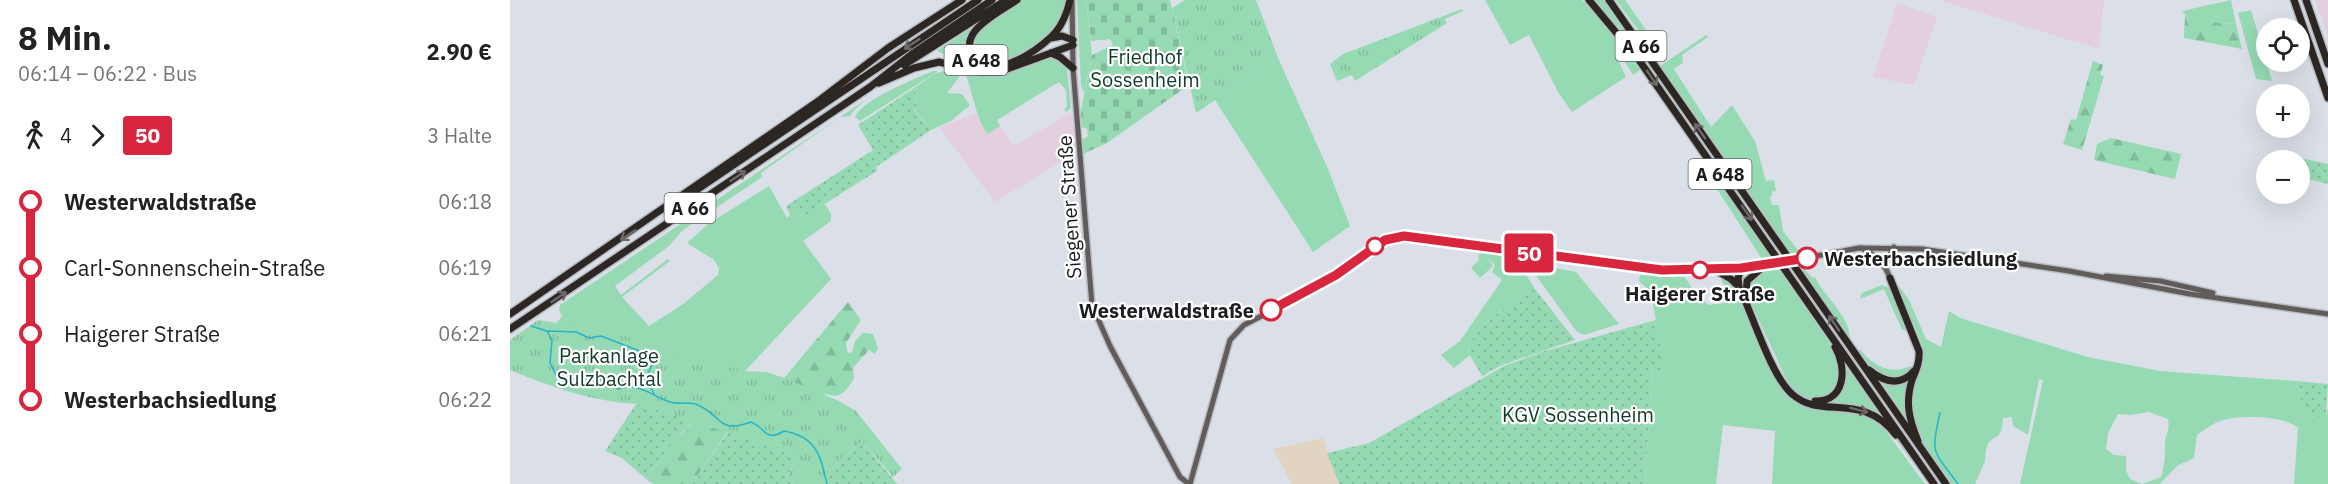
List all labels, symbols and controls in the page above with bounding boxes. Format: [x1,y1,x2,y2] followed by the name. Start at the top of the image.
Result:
[18,16,112,59] text: 8 Min.
[2256,18,2310,204] map controls
[2256,18,2310,72] button: locate
[1616,31,1666,61] road number: A 66
[427,37,492,66] text: 2.90 €
[904,38,921,50] one-way arrow
[1090,43,1200,93] park label: Friedhof Sossenheim
[944,45,1008,75] road number: A 648
[18,60,197,87] text: 06:14 – 06:22 · Bus
[1646,70,1658,86] one-way arrow
[2256,84,2310,138] button: +
[18,119,51,152] icon: walk
[81,119,114,152] icon: forward
[135,121,160,149] text: 50
[60,122,72,149] text: 4
[427,122,492,149] text: 3 Halte
[1694,124,1706,140] one-way arrow
[1051,134,1087,280] street label: Siegener Straße
[2256,150,2310,204] button: −
[1688,159,1752,189] road number: A 648
[729,170,746,182] one-way arrow
[64,187,257,216] text: Westerwaldstraße
[438,188,492,215] text: 06:18
[664,193,716,223] road number: A 66
[1741,204,1753,221] one-way arrow
[620,229,637,241] one-way arrow
[1502,234,1556,272] line badge: 50
[1366,237,1384,255] unlabelled marker
[1516,239,1542,267] text: 50
[1824,245,2018,272] place label: Westerbachsiedlung
[1796,247,1818,269] marker: Westerbachsiedlung
[64,253,325,282] text: Carl-Sonnenschein-Straße
[438,254,492,281] text: 06:19
[1691,261,1709,279] marker: Haigerer Straße
[1625,280,1775,307] place label: Haigerer Straße
[550,291,566,303] one-way arrow
[1079,297,1254,324] place label: Westerwaldstraße
[1260,299,1282,321] marker: Westerwaldstraße
[1828,315,1840,332] one-way arrow
[64,319,220,348] text: Haigerer Straße
[438,320,492,347] text: 06:21
[557,342,661,392] park label: Parkanlage Sulzbachtal
[64,385,276,414] text: Westerbachsiedlung
[438,386,492,413] text: 06:22
[1502,401,1654,428] park label: KGV Sossenheim
[1849,404,1868,416] one-way arrow

